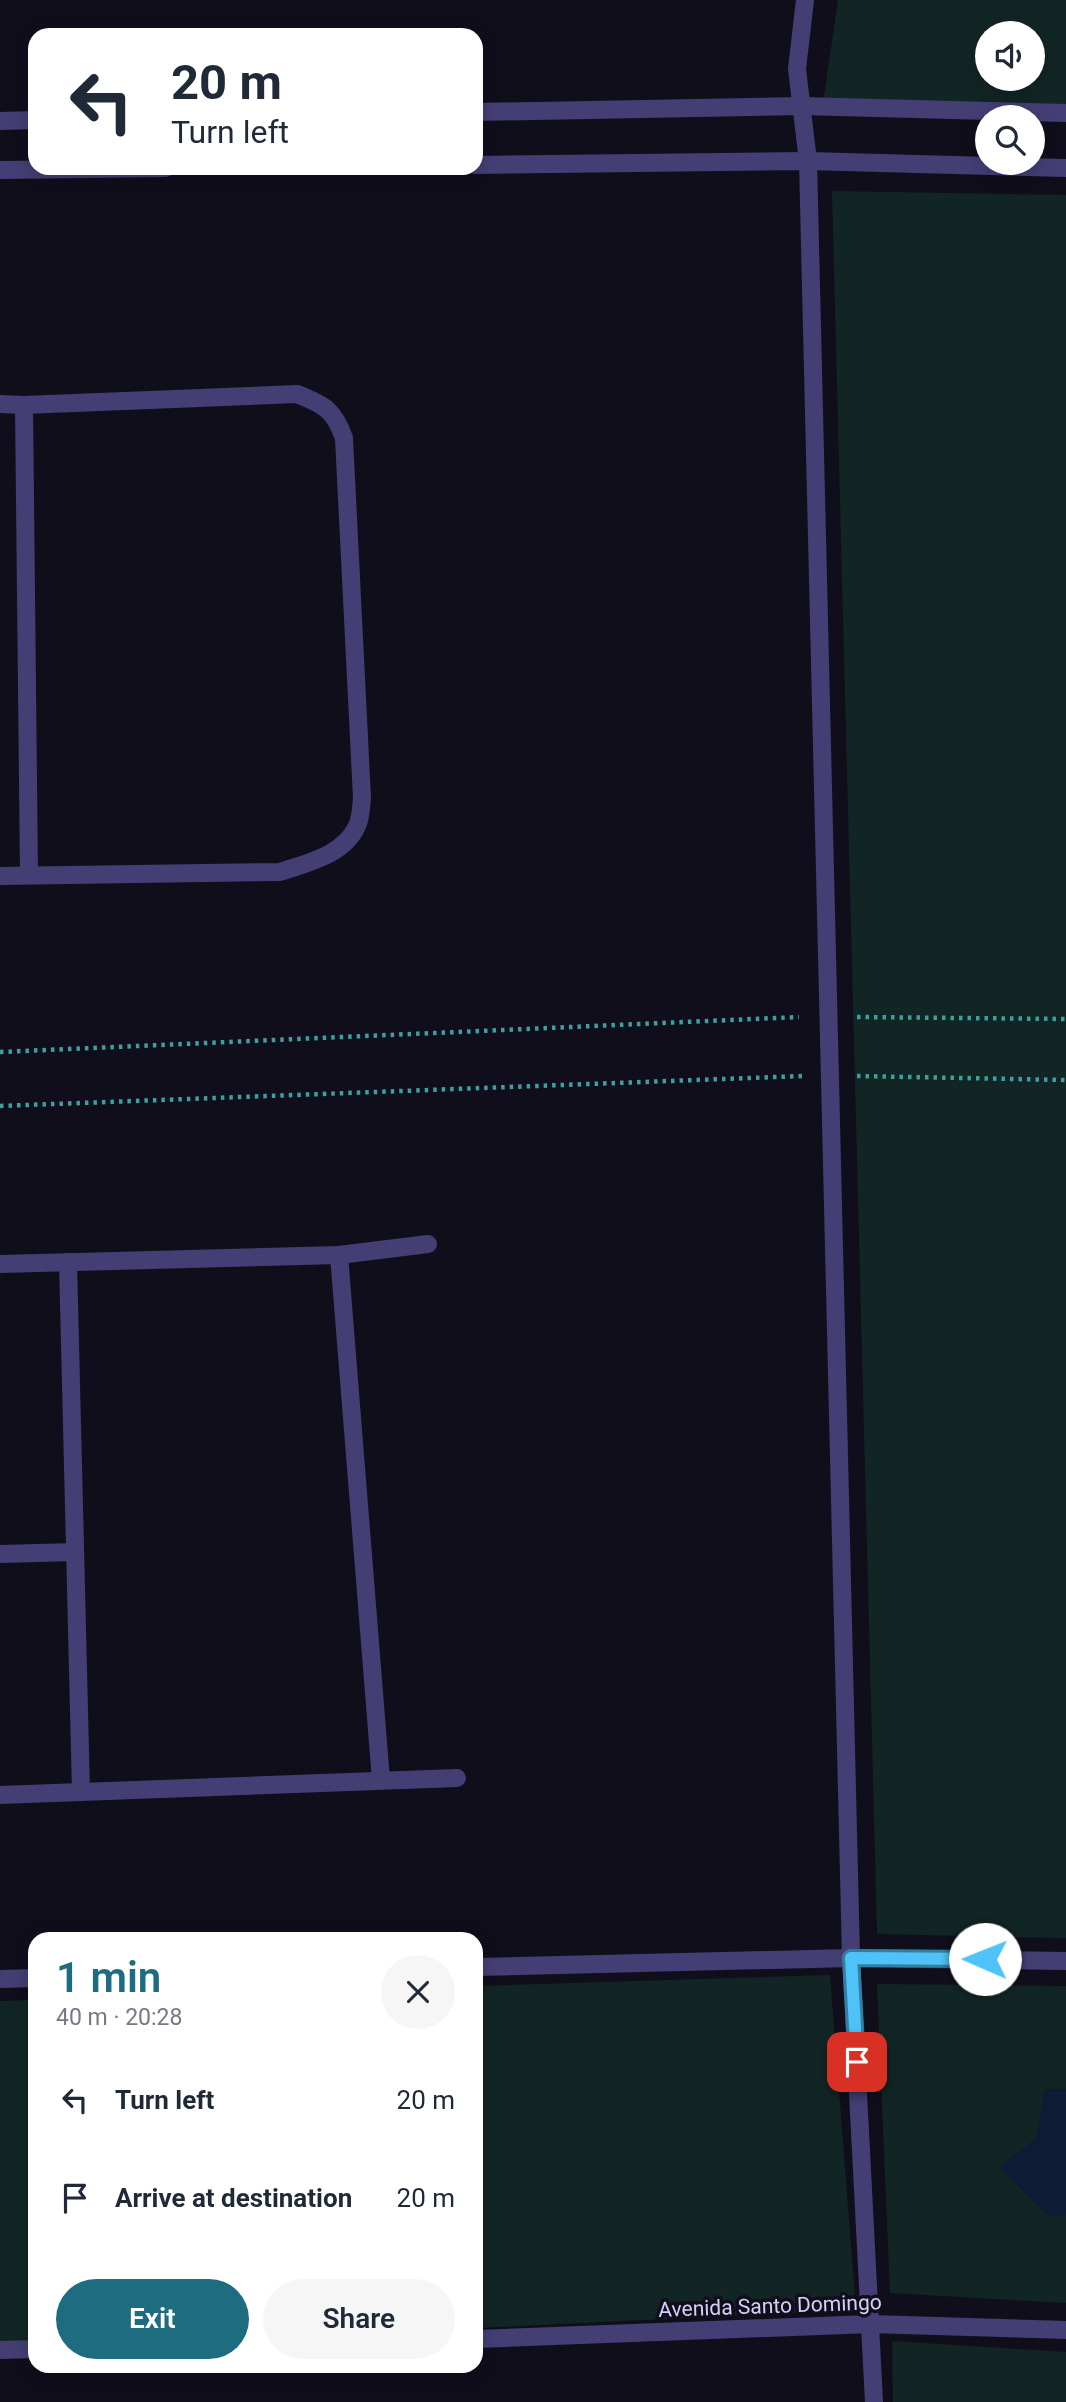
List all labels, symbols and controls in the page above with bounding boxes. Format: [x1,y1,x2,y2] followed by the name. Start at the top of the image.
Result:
[975,21,1045,175] map controls
[975,21,1045,91] button: sound
[171,54,282,111] text: 20 m
[56,56,147,147] icon: left
[975,105,1045,175] button: search
[171,113,289,151] text: Turn left
[948,1922,1022,1996] position arrow
[56,1953,161,2002] text: 1 min
[381,1955,455,2029] button: close
[56,2004,182,2031] text: 40 m · 20:28
[827,2032,887,2092] pin
[838,2043,876,2081] icon: arrive
[56,2081,94,2119] icon: left
[115,2085,214,2115] text: Turn left
[397,2085,455,2115] text: 20 m
[56,2179,94,2217] icon: arrive
[115,2183,352,2213] text: Arrive at destination
[397,2183,455,2213] text: 20 m
[56,2279,249,2359] button: Exit
[263,2279,455,2359] button: Share
[658,2290,882,2322] street label: Avenida Santo Domingo

